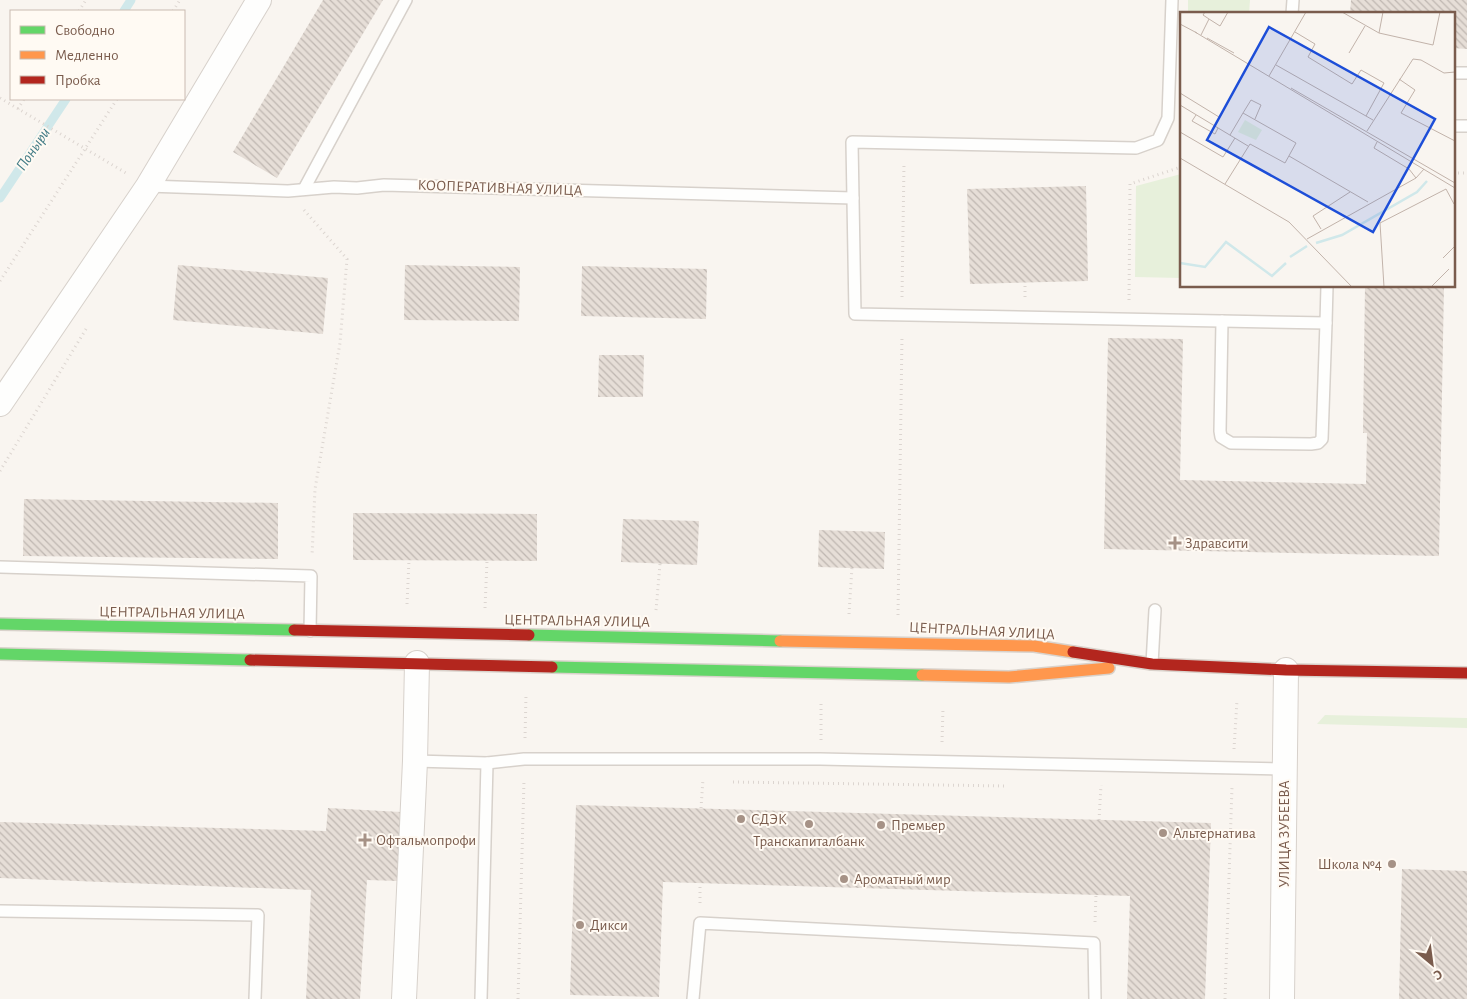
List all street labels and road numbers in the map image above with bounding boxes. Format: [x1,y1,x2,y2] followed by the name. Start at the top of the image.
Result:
[417,178,583,198] street label: КООПЕРАТИВНАЯ УЛИЦА
[99,604,245,622] street label: ЦЕНТРАЛЬНАЯ УЛИЦА
[504,612,650,630] street label: ЦЕНТРАЛЬНАЯ УЛИЦА
[909,620,1055,642] street label: ЦЕНТРАЛЬНАЯ УЛИЦА
[1277,780,1292,887] street label: УЛИЦА ЗУБЕЕВА

